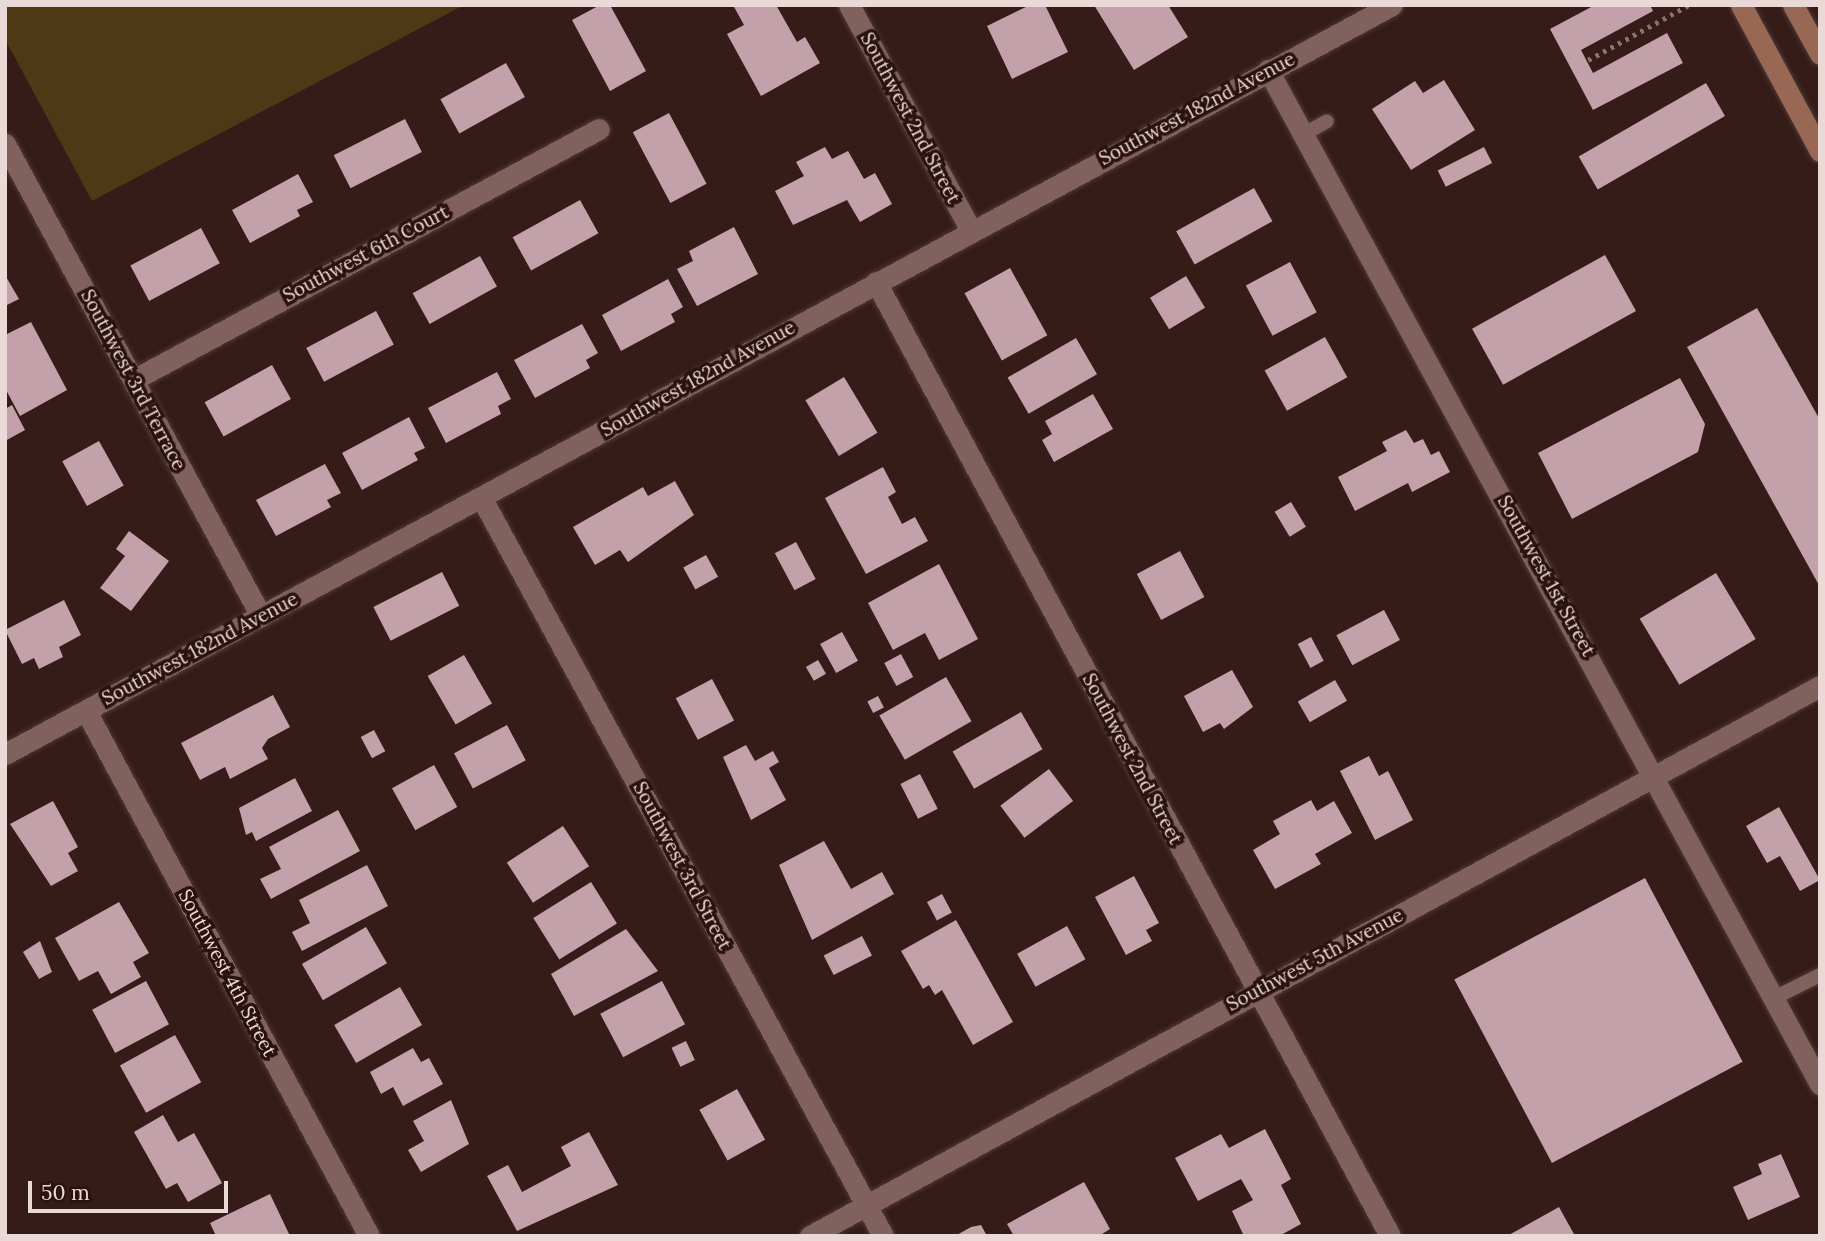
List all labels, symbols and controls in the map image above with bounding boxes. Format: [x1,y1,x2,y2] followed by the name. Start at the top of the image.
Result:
[855,29,965,207] street label: Southwest 2nd Street
[1095,48,1299,170] street label: Southwest 182nd Avenue
[279,201,453,307] street label: Southwest 6th Court
[76,286,190,474] street label: Southwest 3rd Terrace
[597,316,799,442] street label: Southwest 182nd Avenue
[1492,492,1600,660] street label: Southwest 1st Street
[98,588,302,710] street label: Southwest 182nd Avenue
[1077,670,1187,848] street label: Southwest 2nd Street
[628,778,736,954] street label: Southwest 3rd Street
[173,885,281,1061] street label: Southwest 4th Street
[1223,904,1407,1016] street label: Southwest 5th Avenue
[32,1168,231,1212] scale bar
[41,1179,90,1206] text: 50 m

